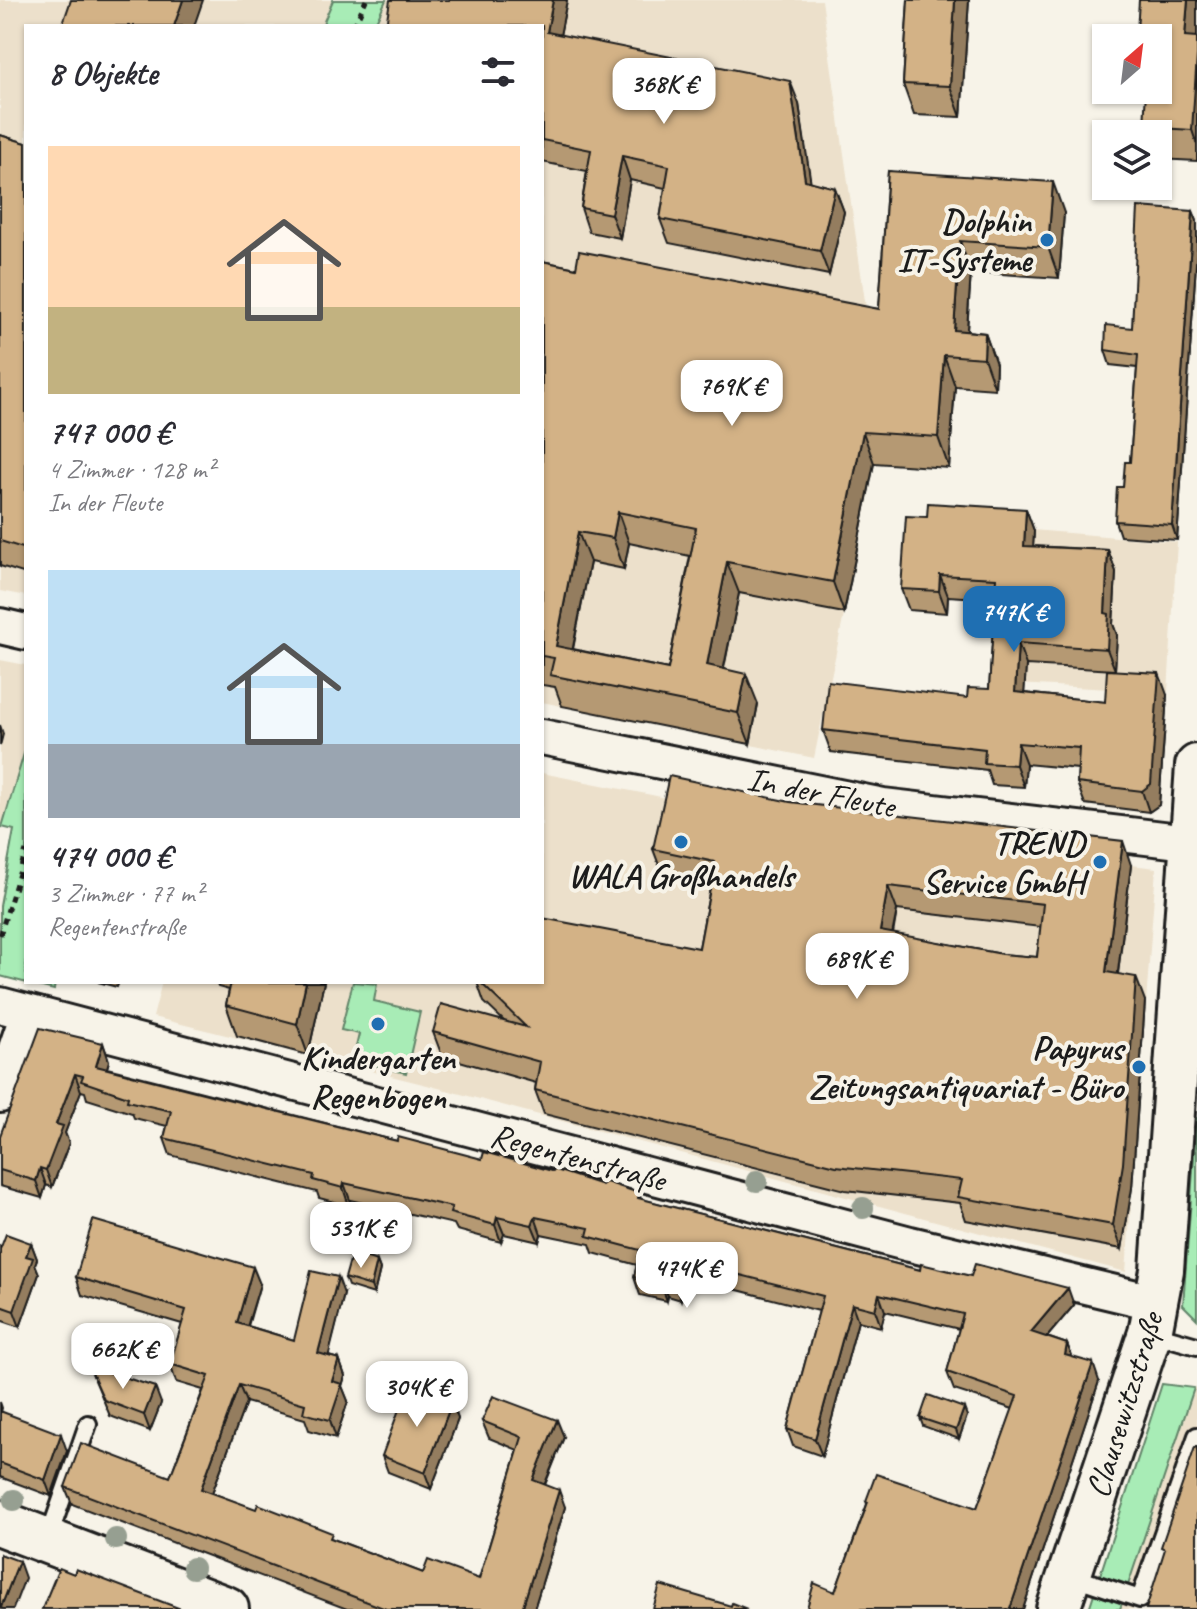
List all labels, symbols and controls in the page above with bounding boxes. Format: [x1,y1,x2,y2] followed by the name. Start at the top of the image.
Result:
[1092,24,1172,104] north arrow
[1092,24,1172,200] map controls
[476,50,520,94] icon: filters
[48,51,158,94] text: 8 Objekte
[599,58,729,126] pin: 368K €
[631,67,697,100] text: 368K €
[1092,120,1172,200] button: layers
[212,198,356,342] icon: home
[897,199,1034,281] place label: Dolphin IT-Systeme
[1038,231,1056,249] marker: Dolphin IT-Systeme
[667,360,797,428] pin: 769K €
[699,369,765,402] text: 769K €
[48,410,171,453] text: 747 000 €
[48,453,214,486] text: 4 Zimmer · 128 m²
[48,486,162,519] text: In der Fleute
[949,586,1079,654] pin: 747K €
[981,595,1047,628] text: 747K €
[212,622,356,766] icon: home
[744,757,901,828] street label: In der Fleute
[923,821,1090,903] place label: TREND Service GmbH
[672,833,690,851] marker: WALA Großhandels
[48,834,171,877] text: 474 000 €
[1091,853,1109,871] marker: TREND Service GmbH
[568,854,797,897] place label: WALA Großhandels
[48,877,203,910] text: 3 Zimmer · 77 m²
[48,910,185,943] text: Regentenstraße
[792,933,922,1001] pin: 689K €
[824,942,890,975] text: 689K €
[369,1015,387,1033] marker: Kindergarten Regenbogen
[809,1026,1126,1108] place label: Papyrus Zeitungsantiquariat - Büro
[301,1036,457,1118] place label: Kindergarten Regenbogen
[1130,1058,1148,1076] marker: Papyrus Zeitungsantiquariat - Büro
[486,1113,673,1202] street label: Regentenstraße
[296,1202,426,1270] pin: 531K €
[328,1211,394,1244] text: 531K €
[622,1242,752,1310] pin: 474K €
[654,1251,720,1284] text: 474K €
[1075,1304,1173,1503] street label: Clausewitzstraße
[58,1323,188,1391] pin: 662K €
[89,1332,157,1365] text: 662K €
[352,1361,482,1429] pin: 304K €
[384,1370,450,1403] text: 304K €

